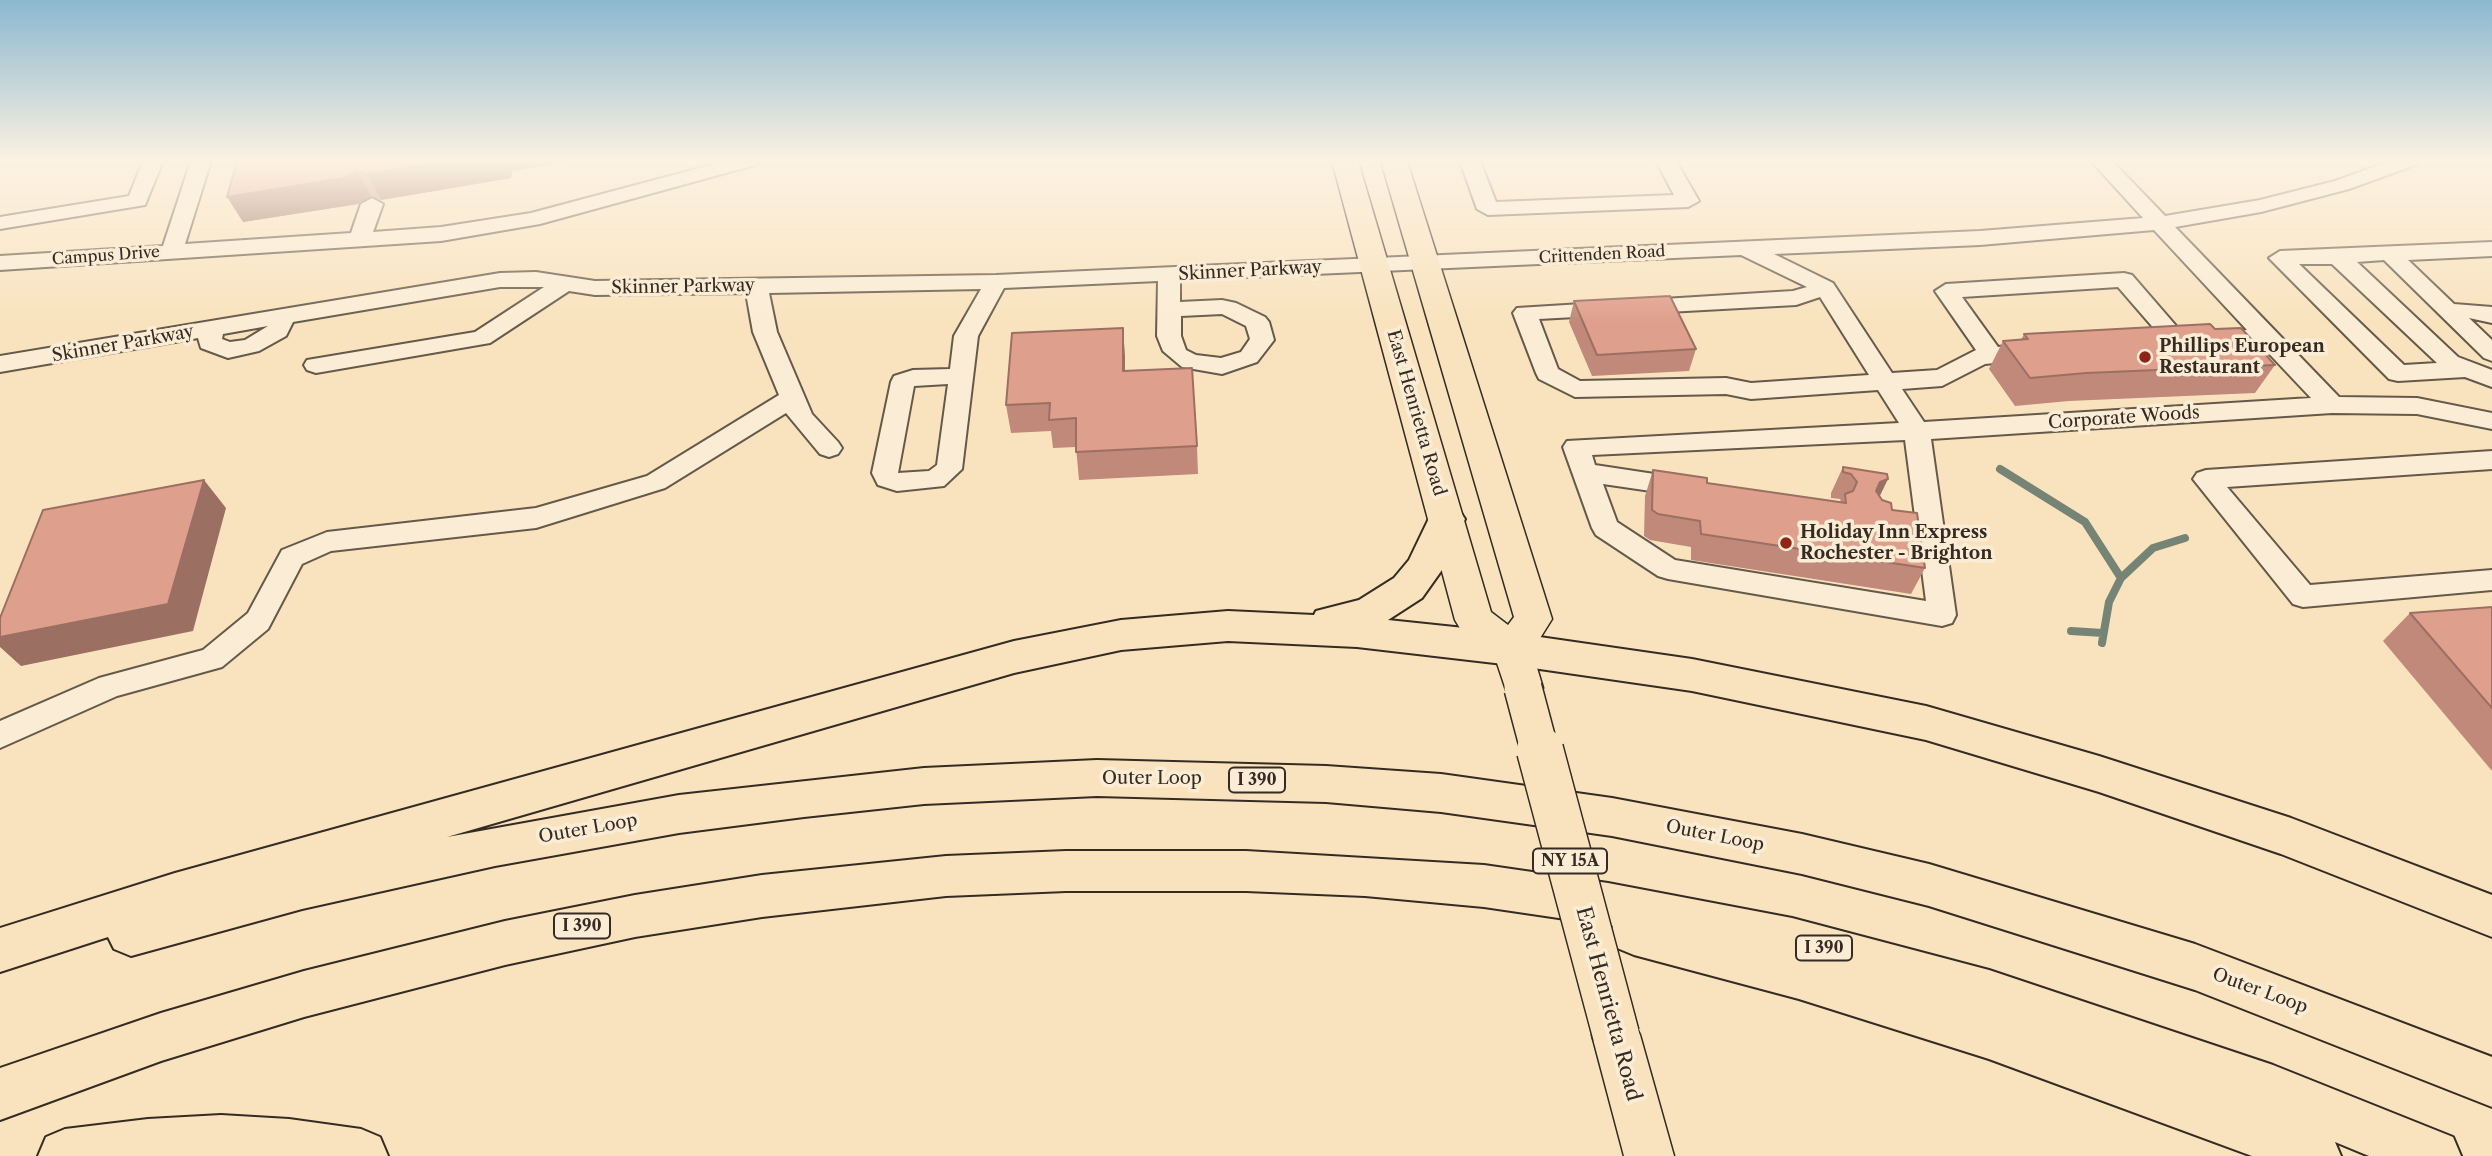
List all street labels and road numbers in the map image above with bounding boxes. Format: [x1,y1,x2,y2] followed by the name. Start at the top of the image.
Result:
[1538,242,1666,268] street label: Crittenden Road
[51,243,161,269] street label: Campus Drive
[1178,256,1322,286] street label: Skinner Parkway
[611,275,755,299] street label: Skinner Parkway
[50,321,196,367] street label: Skinner Parkway
[1382,327,1450,499] street label: East Henrietta Road
[2047,402,2201,434] street label: Corporate Woods
[1102,768,1202,790] street label: Outer Loop
[1229,768,1285,792] road number: I 390
[537,810,639,848] street label: Outer Loop
[1664,816,1766,856] street label: Outer Loop
[1533,848,1607,874] road number: NY 15A
[1570,904,1646,1104] street label: East Henrietta Road
[554,914,610,938] road number: I 390
[1796,936,1852,960] road number: I 390
[2209,964,2311,1018] street label: Outer Loop

